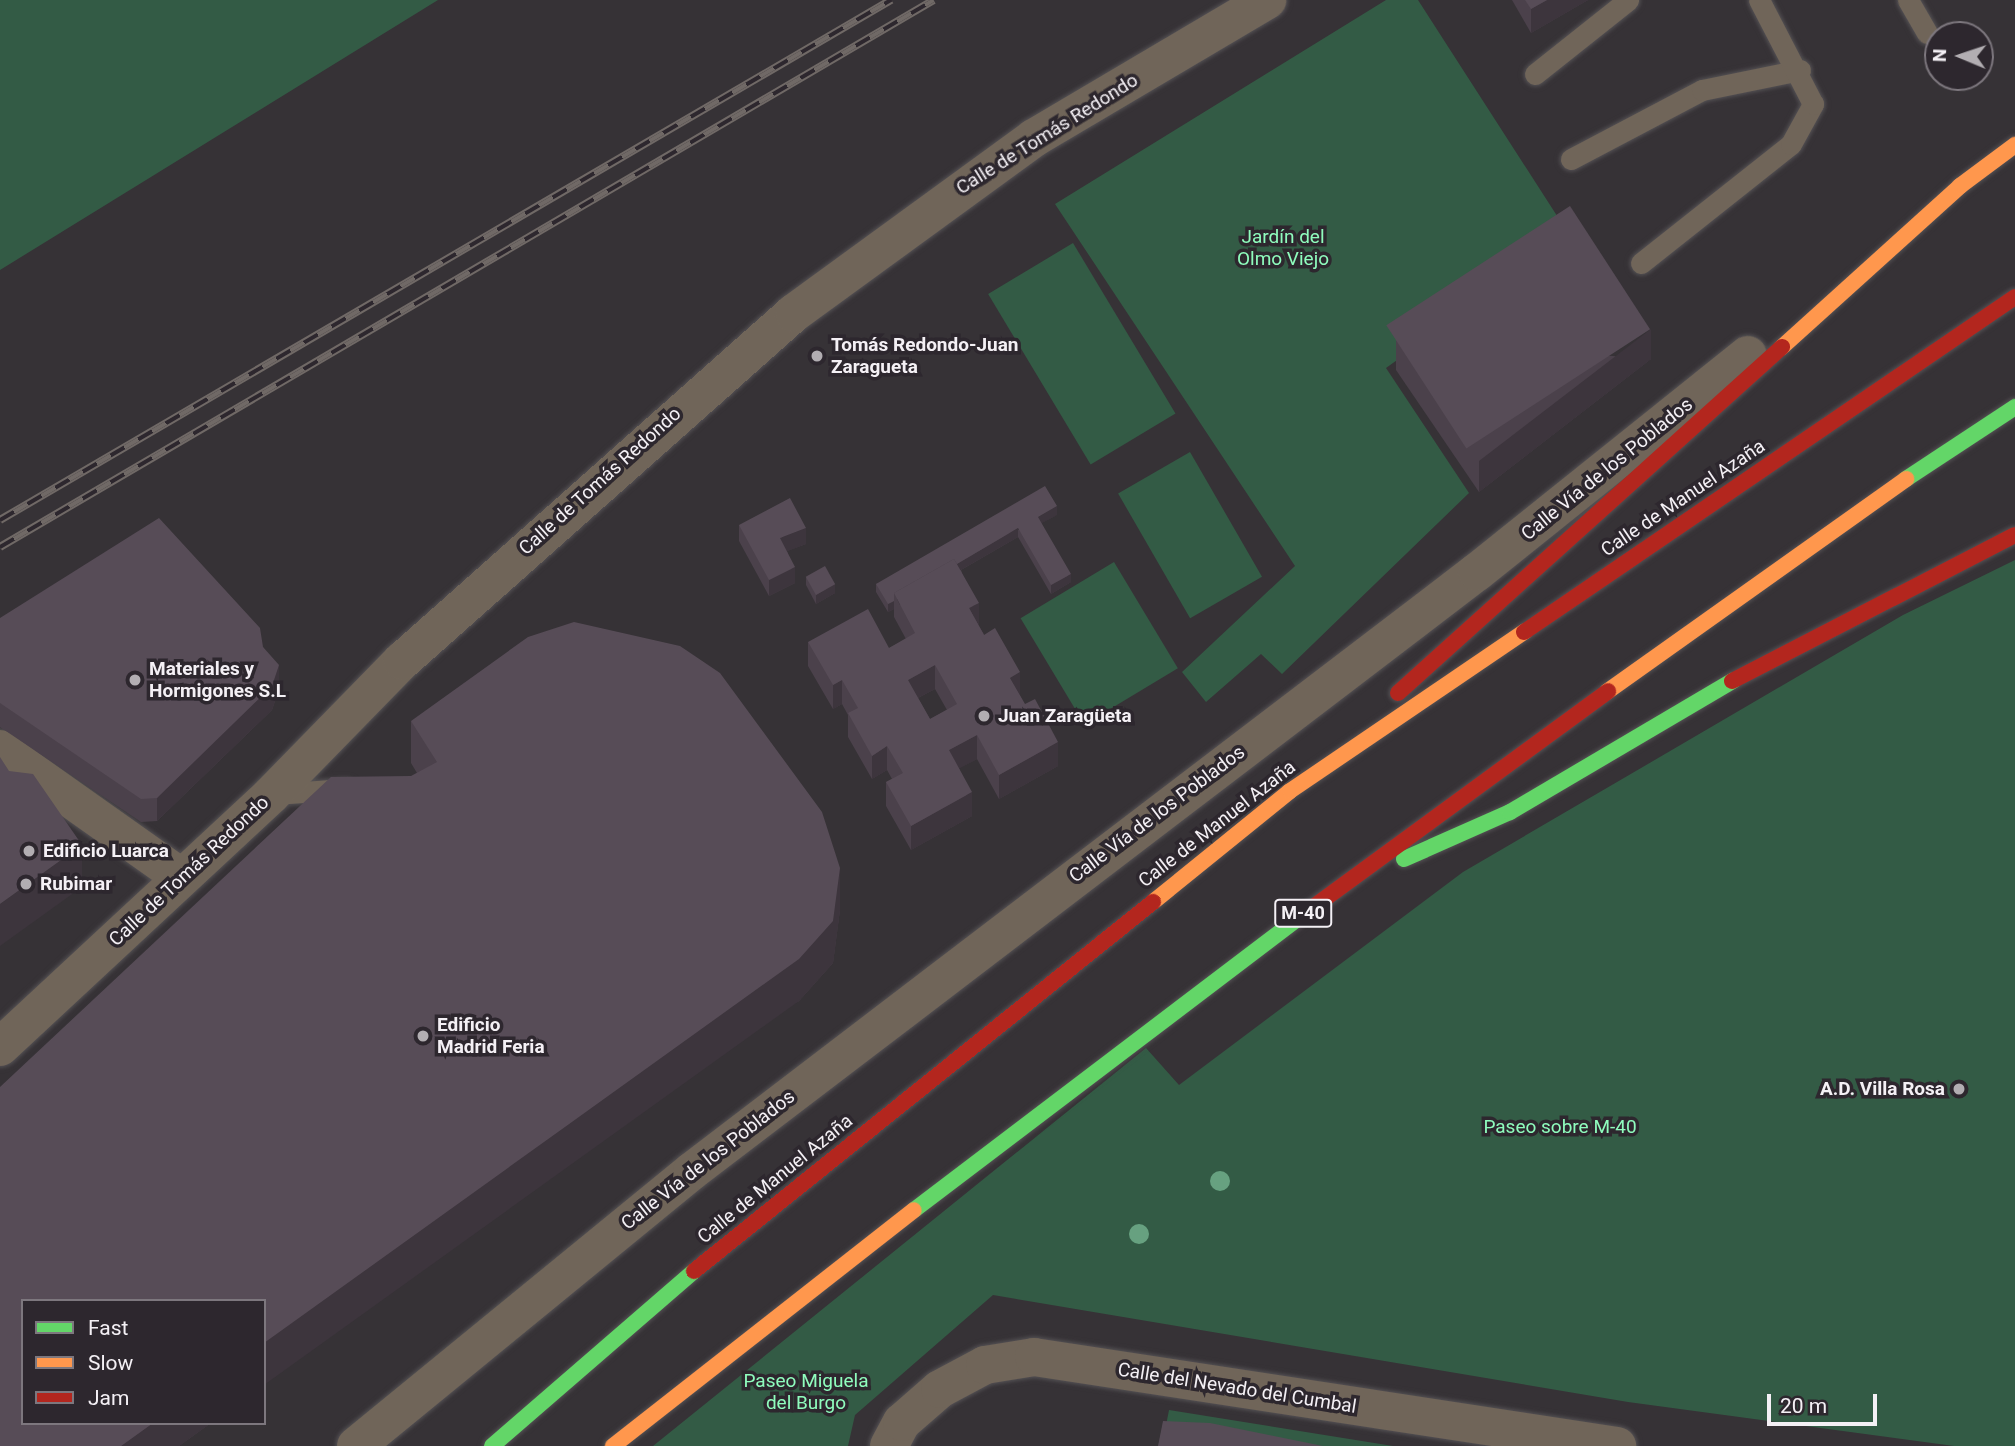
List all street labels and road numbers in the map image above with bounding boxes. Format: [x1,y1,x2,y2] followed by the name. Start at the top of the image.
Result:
[952,69,1142,199] street label: Calle de Tomás Redondo
[1517,393,1697,545] street label: Calle Vía de los Poblados
[514,402,686,560] street label: Calle de Tomás Redondo
[1597,435,1769,561] street label: Calle de Manuel Azaña
[1065,741,1249,887] street label: Calle Vía de los Poblados
[1134,756,1300,892] street label: Calle de Manuel Azaña
[104,791,274,951] street label: Calle de Tomás Redondo
[1273,898,1333,928] road number: M-40
[617,1085,799,1235] street label: Calle Vía de los Poblados
[693,1110,857,1248] street label: Calle de Manuel Azaña
[1116,1358,1358,1418] street label: Calle del Nevado del Cumbal

